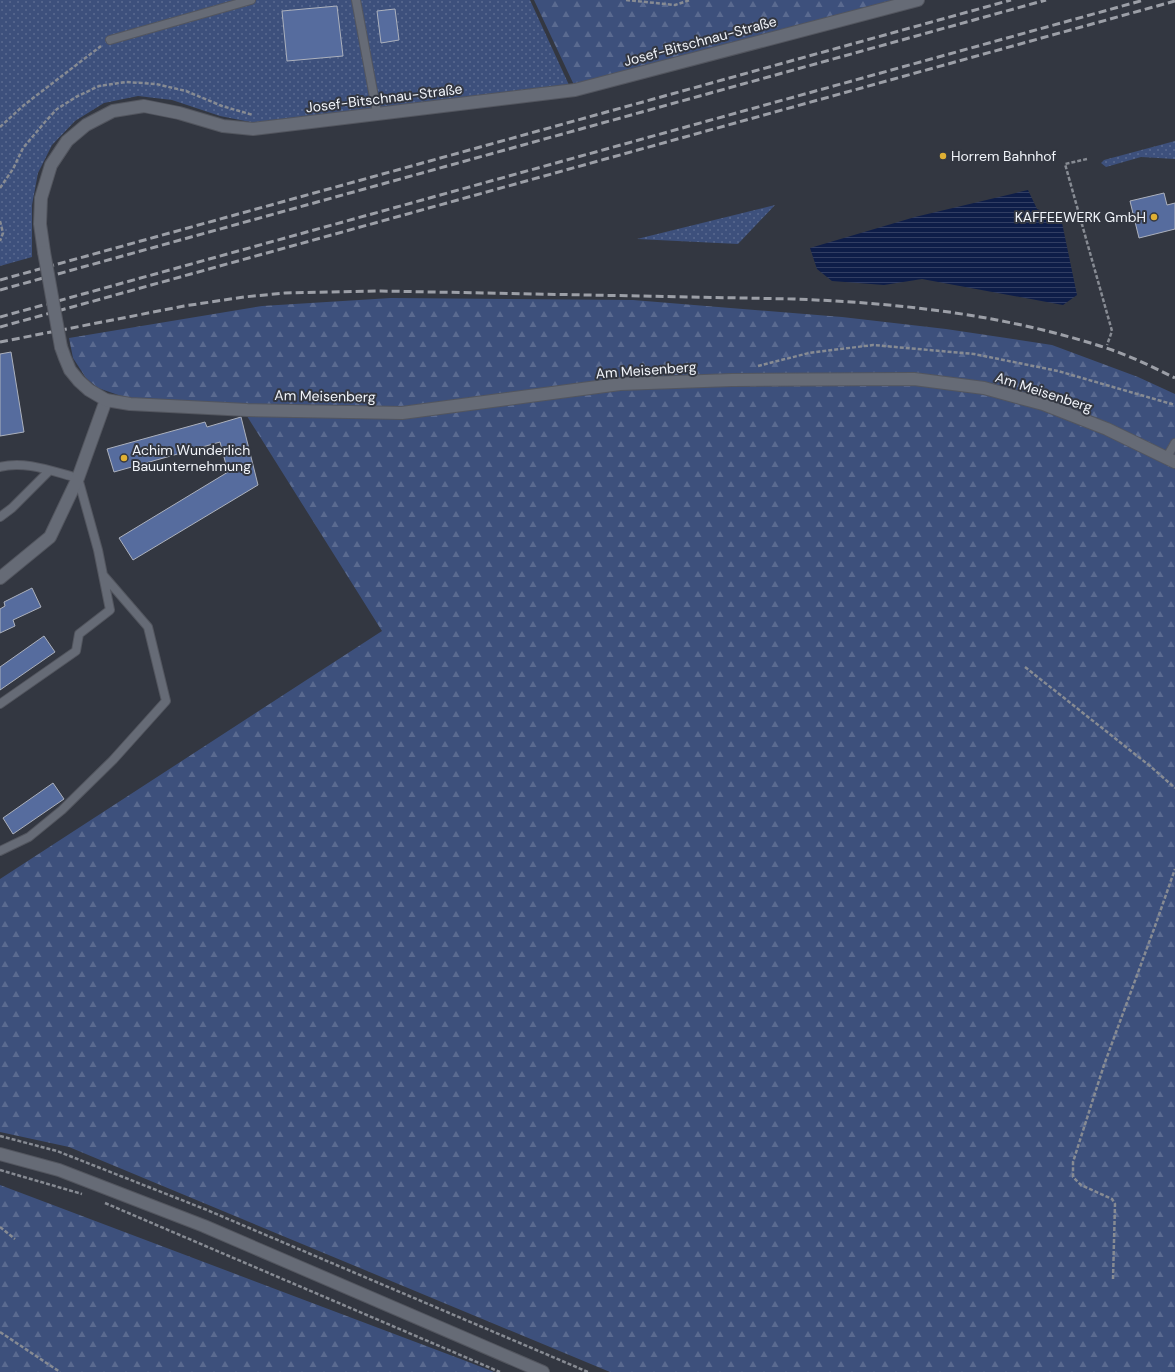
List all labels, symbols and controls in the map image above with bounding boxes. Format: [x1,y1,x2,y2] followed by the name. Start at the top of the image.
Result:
[622,12,779,70] street label: Josef-Bitschnau-Straße
[305,79,463,117] street label: Josef-Bitschnau-Straße
[951,147,1057,165] place label: Horrem Bahnhof
[938,151,948,161] marker: Horrem Bahnhof
[1015,208,1146,226] place label: KAFFEEWERK GmbH
[1149,212,1159,222] marker: KAFFEEWERK GmbH
[595,357,697,383] street label: Am Meisenberg
[993,368,1095,416] street label: Am Meisenberg
[274,386,376,406] street label: Am Meisenberg
[132,441,251,475] place label: Achim Wunderlich Bauunternehmung
[119,453,129,463] marker: Achim Wunderlich Bauunternehmung

